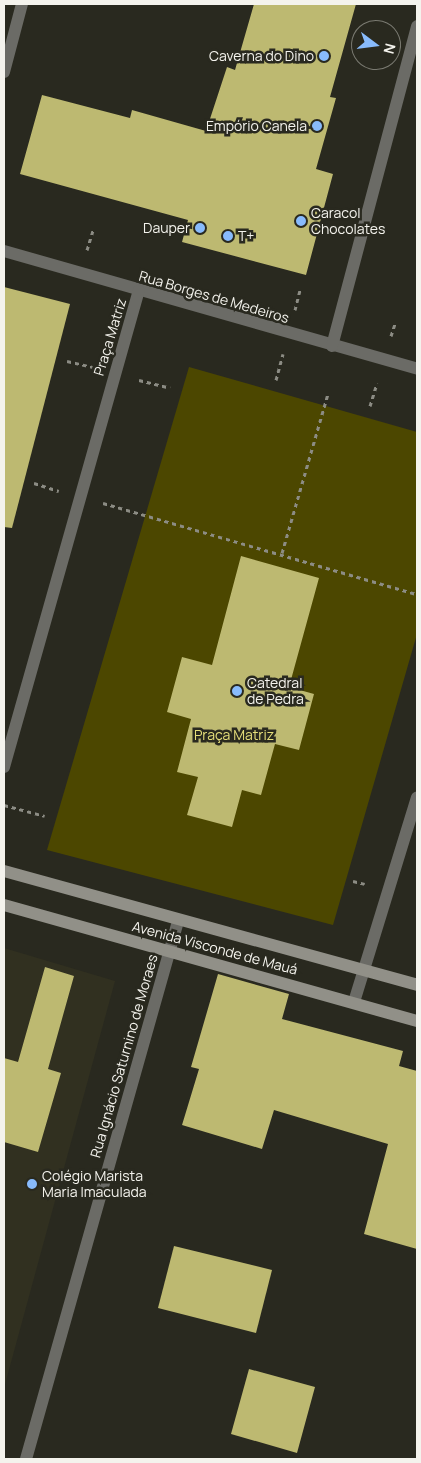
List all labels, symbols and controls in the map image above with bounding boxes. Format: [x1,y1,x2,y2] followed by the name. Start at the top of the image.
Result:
[351,20,401,70] north arrow
[380,41,400,56] text: N
[209,48,314,64] place label: Caverna do Dino
[318,50,330,62] marker: Caverna do Dino
[206,118,307,134] place label: Empório Canela
[311,120,323,132] marker: Empório Canela
[311,205,385,238] place label: Caracol Chocolates
[295,215,307,227] marker: Caracol Chocolates
[143,220,190,236] place label: Dauper
[194,222,206,234] marker: Dauper
[238,228,254,244] place label: T+
[222,230,234,242] marker: T+
[137,268,291,326] street label: Rua Borges de Medeiros
[90,296,130,378] street label: Praça Matriz
[247,675,304,708] place label: Catedral de Pedra
[231,685,243,697] marker: Catedral de Pedra
[194,727,274,743] park label: Praça Matriz
[130,918,300,978] street label: Avenida Visconde de Mauá
[87,952,161,1160] street label: Rua Ignácio Saturnino de Moraes
[42,1168,147,1200] place label: Colégio Marista Maria Imaculada
[26,1178,38,1190] marker: Colégio Marista Maria Imaculada

